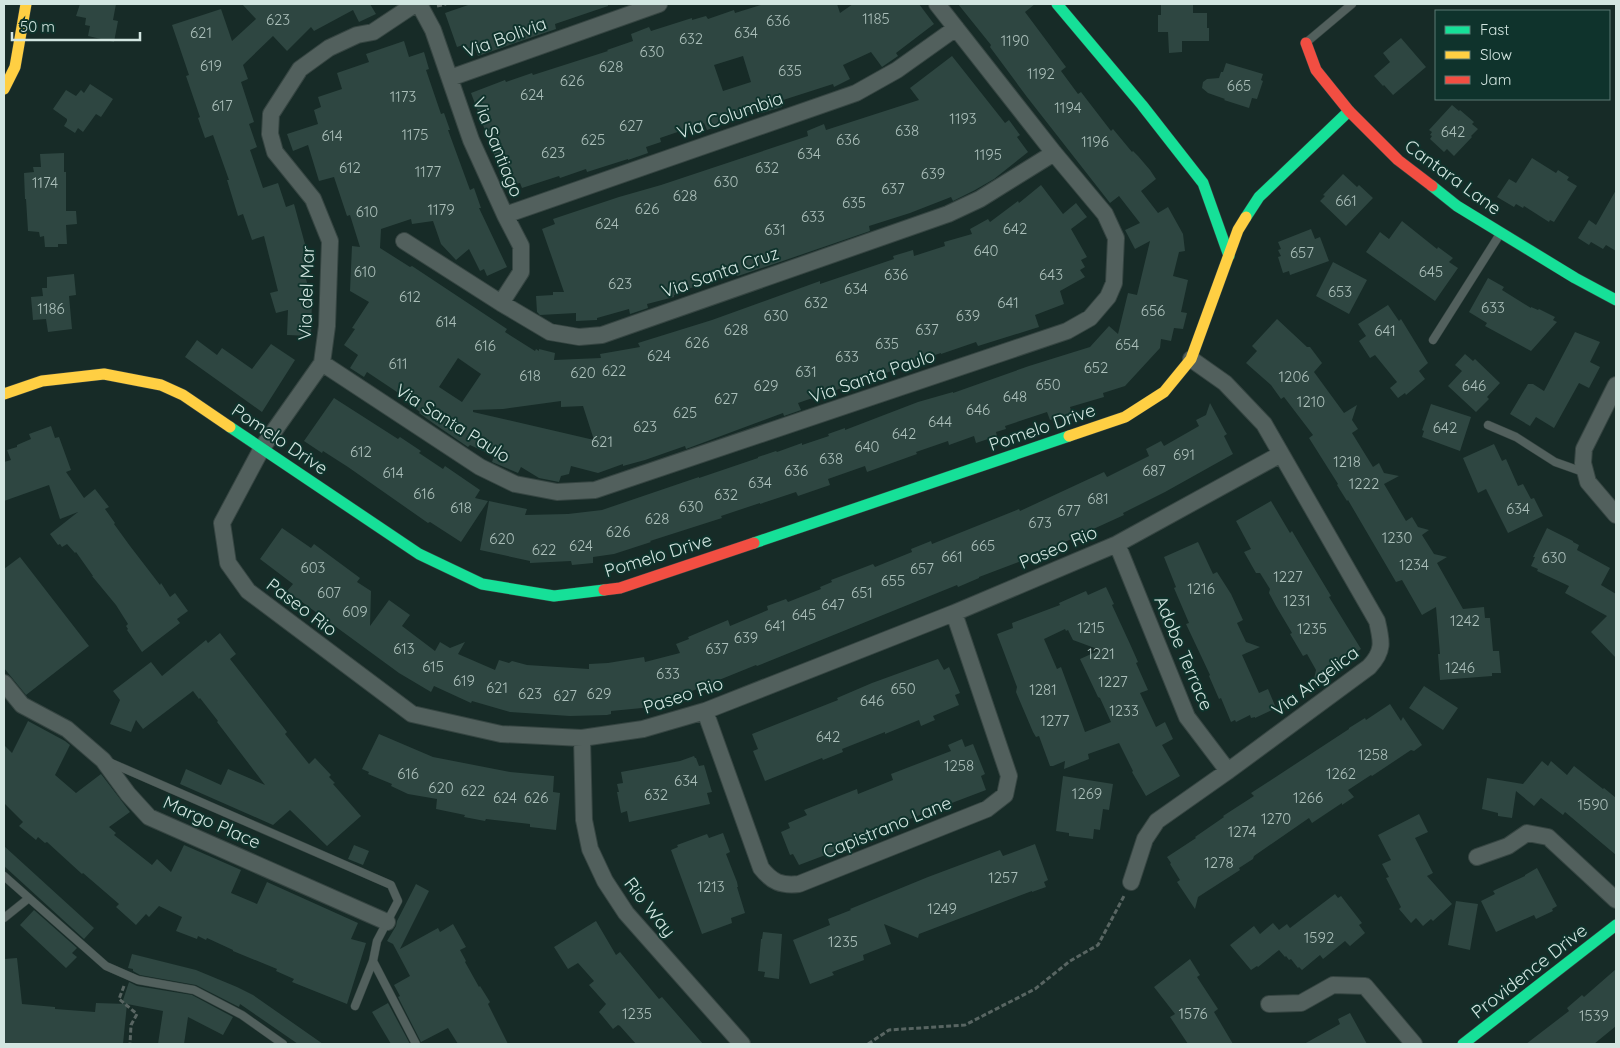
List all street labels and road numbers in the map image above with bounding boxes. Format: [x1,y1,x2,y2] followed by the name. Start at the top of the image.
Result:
[460,11,550,63] street label: Via Bolivia
[674,86,786,144] street label: Via Columbia
[468,94,528,200] street label: Via Santiago
[1400,134,1506,220] street label: Cantara Lane
[658,241,782,303] street label: Via Santa Cruz
[293,245,319,341] street label: Via del Mar
[806,344,938,408] street label: Via Santa Paulo
[391,378,515,468] street label: Via Santa Paulo
[228,398,332,480] street label: Pomelo Drive
[986,398,1098,456] street label: Pomelo Drive
[1015,520,1101,574] street label: Paseo Rio
[602,528,714,582] street label: Pomelo Drive
[262,573,342,641] street label: Paseo Rio
[1150,592,1218,714] street label: Adobe Terrace
[1267,641,1363,721] street label: Via Angelica
[640,671,726,719] street label: Paseo Rio
[160,790,264,854] street label: Margo Place
[819,791,955,863] street label: Capistrano Lane
[619,872,681,942] street label: Rio Way
[1467,919,1591,1023] street label: Providence Drive

